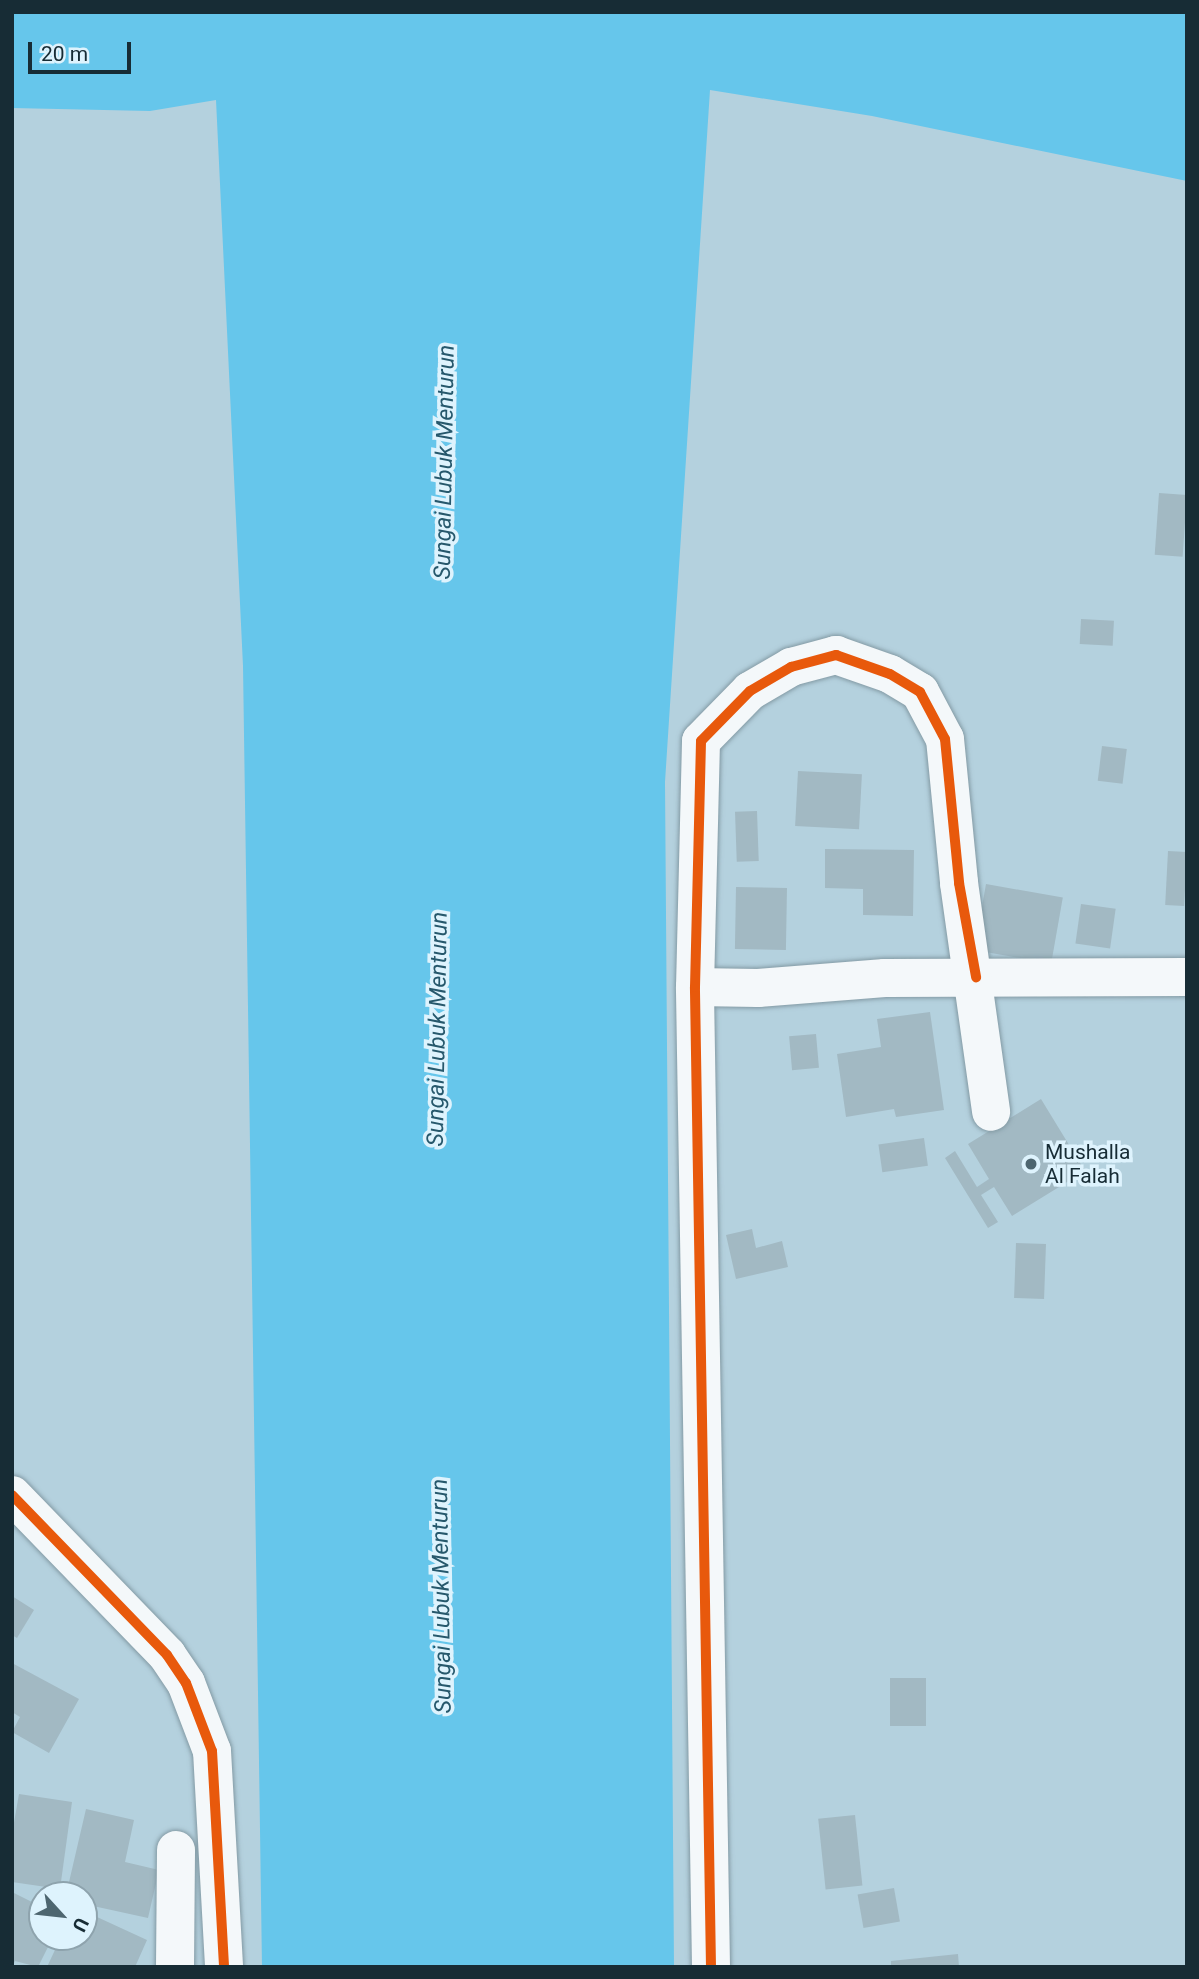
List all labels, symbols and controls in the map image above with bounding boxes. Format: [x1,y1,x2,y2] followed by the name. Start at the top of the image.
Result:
[32,28,135,72] scale bar
[41,42,88,66] text: 20 m
[429,344,461,580] water label: Sungai Lubuk Menturun
[422,911,454,1147] water label: Sungai Lubuk Menturun
[1045,1139,1130,1189] place label: Mushalla Al Falah
[1023,1156,1039,1172] marker: Mushalla Al Falah
[426,1478,458,1714] water label: Sungai Lubuk Menturun
[28,1881,98,1951] north arrow
[67,1914,93,1936] text: U

